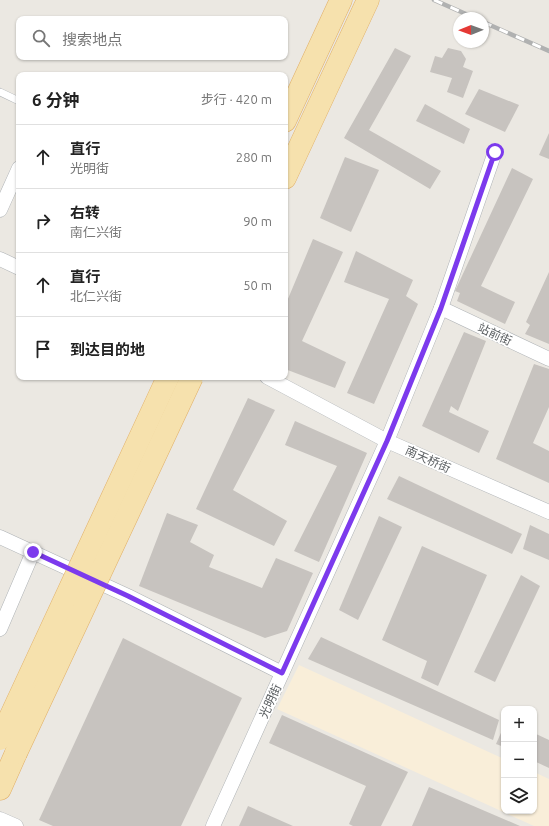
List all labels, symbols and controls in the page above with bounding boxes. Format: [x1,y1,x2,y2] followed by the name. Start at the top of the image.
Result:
[453,12,489,48] north arrow
[16,16,288,60] search box
[30,27,52,49] icon: search
[62,31,122,48] text: 搜索地点
[32,90,80,109] text: 6 分钟
[201,92,272,106] text: 步行 · 420 m
[70,140,100,157] text: 直行
[486,143,504,161] route start
[32,146,54,168] icon: ahead
[236,150,272,164] text: 280 m
[70,161,109,175] text: 光明街
[70,204,100,221] text: 右转
[32,210,54,232] icon: right
[243,214,272,228] text: 90 m
[70,225,122,239] text: 南仁兴街
[70,268,100,285] text: 直行
[32,274,54,296] icon: ahead
[243,278,272,292] text: 50 m
[70,289,122,303] text: 北仁兴街
[476,320,514,348] street label: 站前街
[32,338,54,360] icon: arrive
[70,341,145,358] text: 到达目的地
[403,443,453,475] street label: 南天桥街
[24,543,42,561] route end
[256,682,284,720] street label: 光明街
[501,706,537,814] map controls
[501,706,537,742] button: +
[501,742,537,778] button: −
[501,778,537,814] button: layers

